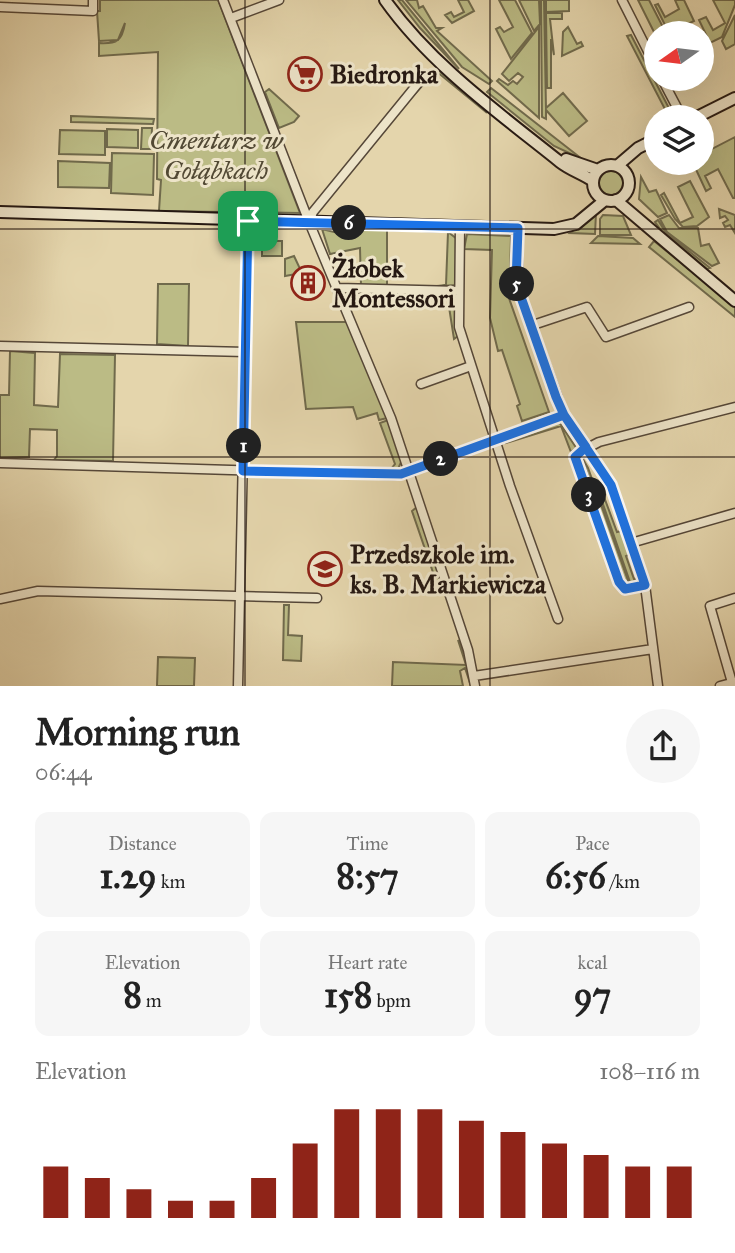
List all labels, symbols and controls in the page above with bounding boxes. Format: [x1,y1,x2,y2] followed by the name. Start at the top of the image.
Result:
[644,21,714,91] north arrow
[644,21,714,175] map controls
[286,55,324,93] supermarket icon: Biedronka
[330,58,439,90] place label: Biedronka
[644,105,714,175] button: layers
[149,124,285,186] park label: Cmentarz w Gołąbkach
[218,191,278,251] pin
[229,202,267,240] icon: arrive
[332,206,366,241] pin: 6
[344,211,353,234] text: 6
[332,252,456,314] place label: Żłobek Montessori
[289,264,327,302] building icon: Żłobek Montessori
[500,266,534,302] pin: 5
[512,272,521,295] text: 5
[226,428,262,464] pin: 1
[240,434,247,457] text: 1
[424,442,458,476] pin: 2
[436,447,445,470] text: 2
[572,477,606,512] pin: 3
[585,483,592,506] text: 3
[350,538,547,600] place label: Przedszkole im. ks. B. Markiewicza
[306,550,344,588] school or university icon: Przedszkole im. ks. B. Markiewicza
[35,709,240,755] text: Morning run
[626,709,700,783] button: share
[35,758,92,786] text: 06:44
[108,832,177,855] text: Distance
[346,832,389,855] text: Time
[575,832,610,855] text: Pace
[99,855,157,898] text: 1.29
[336,855,399,898] text: 8:57
[545,855,606,898] text: 6:56
[157,870,186,893] text: km
[606,870,640,893] text: /km
[105,951,180,974] text: Elevation
[328,951,407,974] text: Heart rate
[578,951,607,974] text: kcal
[123,974,142,1017] text: 8
[324,974,372,1017] text: 158
[574,974,611,1017] text: 97
[142,989,162,1012] text: m
[372,989,411,1012] text: bpm
[35,1057,126,1085] text: Elevation
[599,1057,700,1085] text: 108–116 m

